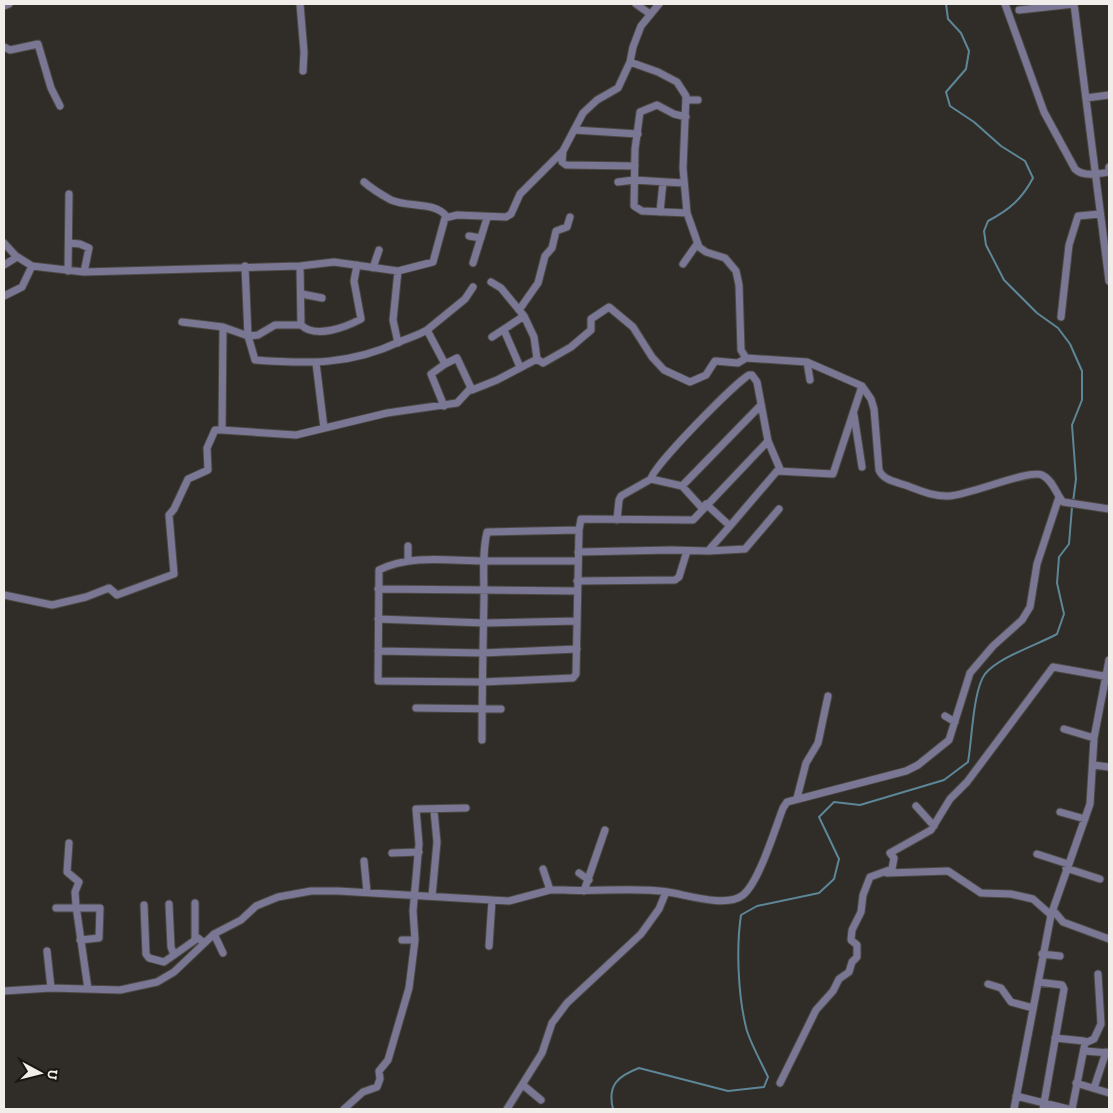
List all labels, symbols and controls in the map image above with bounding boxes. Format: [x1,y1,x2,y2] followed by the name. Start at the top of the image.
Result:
[15,1048,65,1098] north arrow
[43,1068,61,1081] text: U

